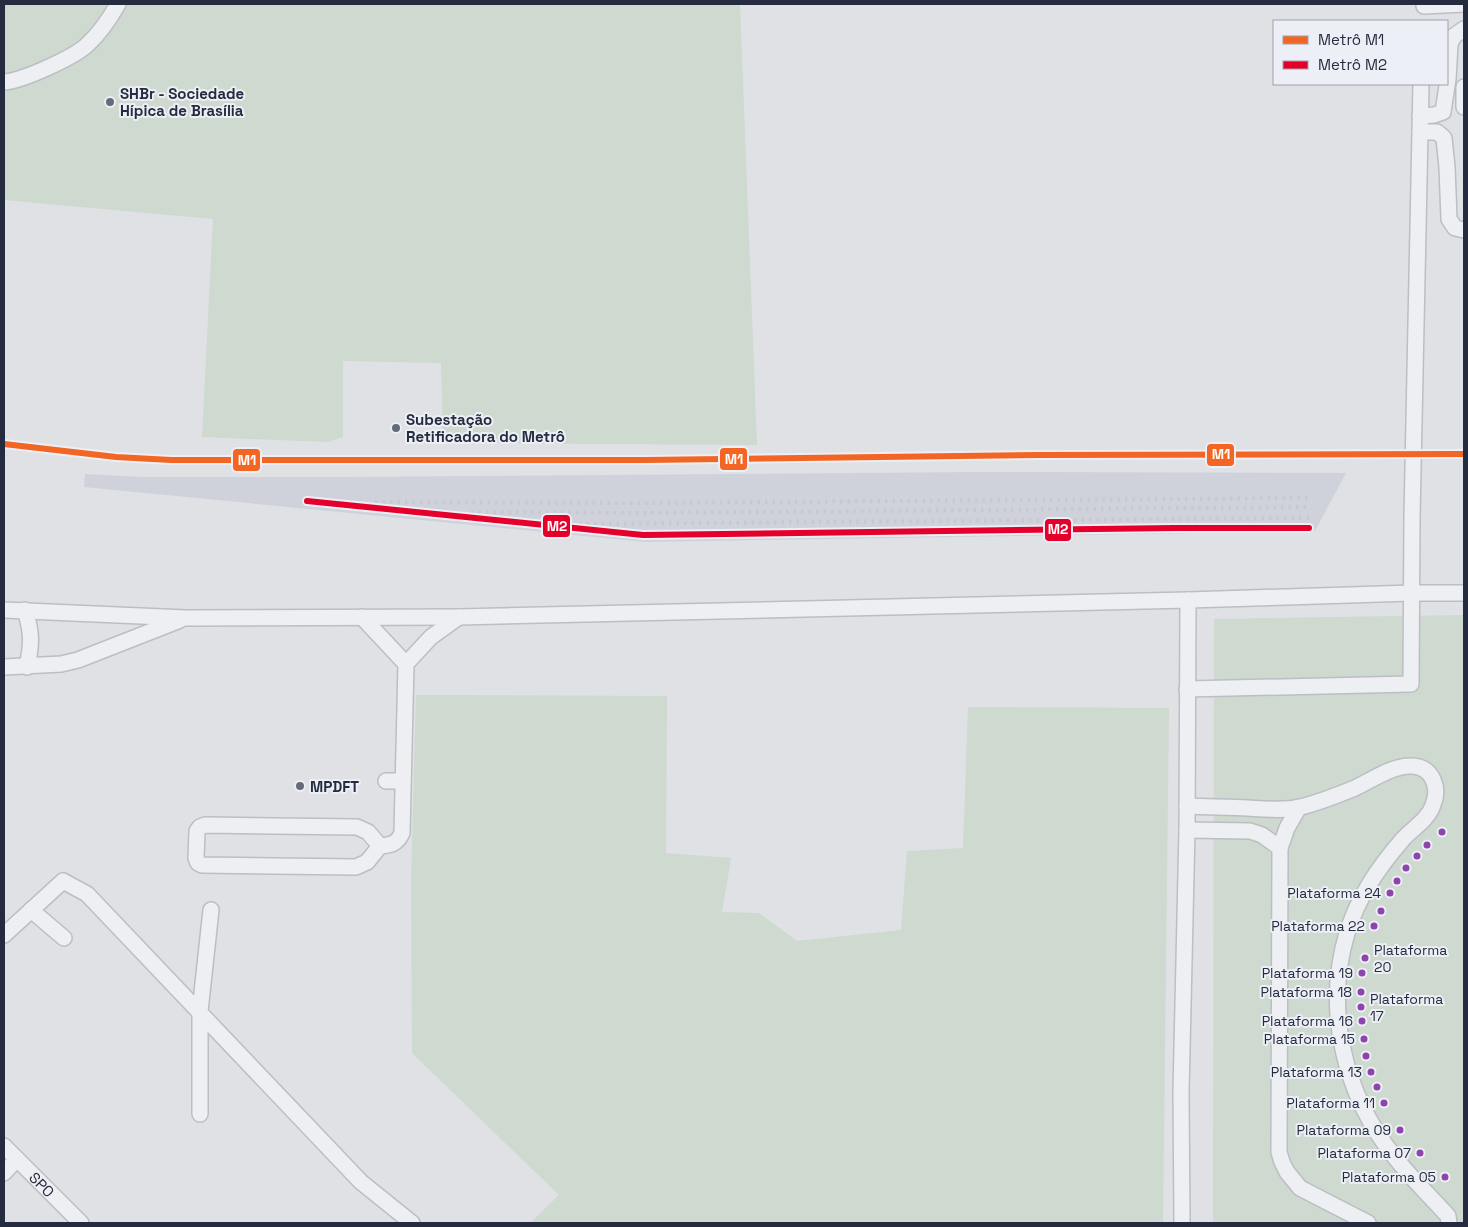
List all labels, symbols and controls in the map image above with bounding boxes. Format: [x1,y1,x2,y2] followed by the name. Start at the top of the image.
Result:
[1273,20,1448,85] legend
[1318,30,1384,49] text: Metrô M1
[1318,55,1387,74] text: Metrô M2
[120,84,245,120] place label: SHBr - Sociedade Hípica de Brasília
[104,96,116,108] marker: SHBr - Sociedade Hípica de Brasília
[406,410,565,446] place label: Subestação Retificadora do Metrô
[390,422,402,434] marker: Subestação Retificadora do Metrô
[1206,443,1235,467] line badge: M1
[1212,445,1230,463] text: M1
[719,447,748,471] line badge: M1
[232,448,261,472] line badge: M1
[725,450,743,468] text: M1
[238,451,256,469] text: M1
[542,514,571,538] line badge: M2
[547,517,567,535] text: M2
[1044,518,1072,542] line badge: M2
[1048,520,1068,538] text: M2
[310,777,359,796] place label: MPDFT
[294,780,306,792] marker: MPDFT
[1437,827,1447,837] unlabelled marker
[1422,840,1432,850] unlabelled marker
[1412,851,1422,861] unlabelled marker
[1401,863,1411,873] unlabelled marker
[1392,876,1402,886] unlabelled marker
[1287,884,1381,902] place label: Plataforma 24
[1385,888,1395,898] marker: Plataforma 24
[1376,906,1386,916] unlabelled marker
[1271,917,1365,935] place label: Plataforma 22
[1369,921,1379,931] marker: Plataforma 22
[1374,941,1447,976] place label: Plataforma 20
[1360,953,1370,963] marker: Plataforma 20
[1262,964,1353,982] place label: Plataforma 19
[1357,968,1367,978] marker: Plataforma 19
[1260,983,1352,1001] place label: Plataforma 18
[1356,987,1366,997] marker: Plataforma 18
[1370,990,1443,1025] place label: Plataforma 17
[1356,1002,1366,1012] marker: Plataforma 17
[1262,1012,1353,1030] place label: Plataforma 16
[1357,1016,1367,1026] marker: Plataforma 16
[1264,1030,1355,1048] place label: Plataforma 15
[1359,1034,1369,1044] marker: Plataforma 15
[1361,1051,1371,1061] unlabelled marker
[1271,1063,1362,1081] place label: Plataforma 13
[1366,1067,1376,1077] marker: Plataforma 13
[1372,1082,1382,1092] unlabelled marker
[1286,1094,1375,1112] place label: Plataforma 11
[1379,1098,1389,1108] marker: Plataforma 11
[1297,1121,1391,1139] place label: Plataforma 09
[1395,1125,1405,1135] marker: Plataforma 09
[1317,1144,1411,1162] place label: Plataforma 07
[1415,1148,1425,1158] marker: Plataforma 07
[25,1167,59,1201] street label: SPO
[1342,1168,1436,1186] place label: Plataforma 05
[1440,1172,1450,1182] marker: Plataforma 05

